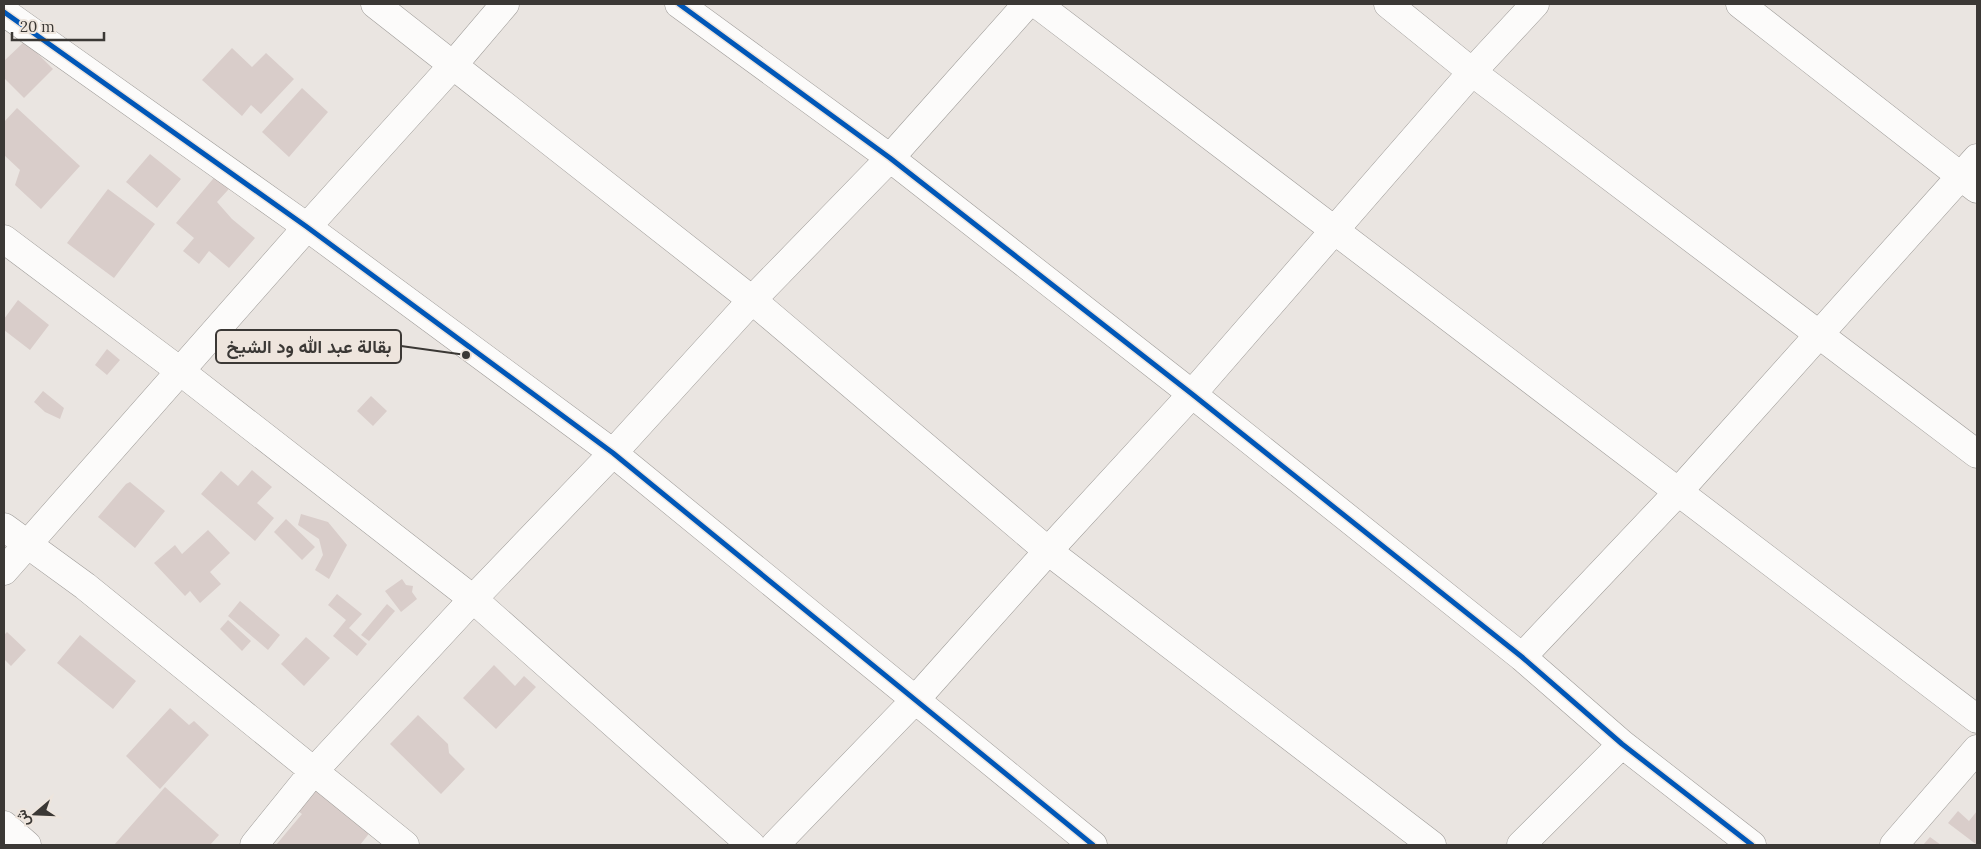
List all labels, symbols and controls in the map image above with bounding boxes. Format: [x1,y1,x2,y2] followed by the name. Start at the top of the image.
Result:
[12,10,105,42] scale bar
[20,17,55,36] text: 20 m
[216,330,401,363] callout: بقالة عبد الله ود الشيخ
[226,335,392,359] text: بقالة عبد الله ود الشيخ
[10,789,60,839] north arrow
[11,807,34,829] text: ش

